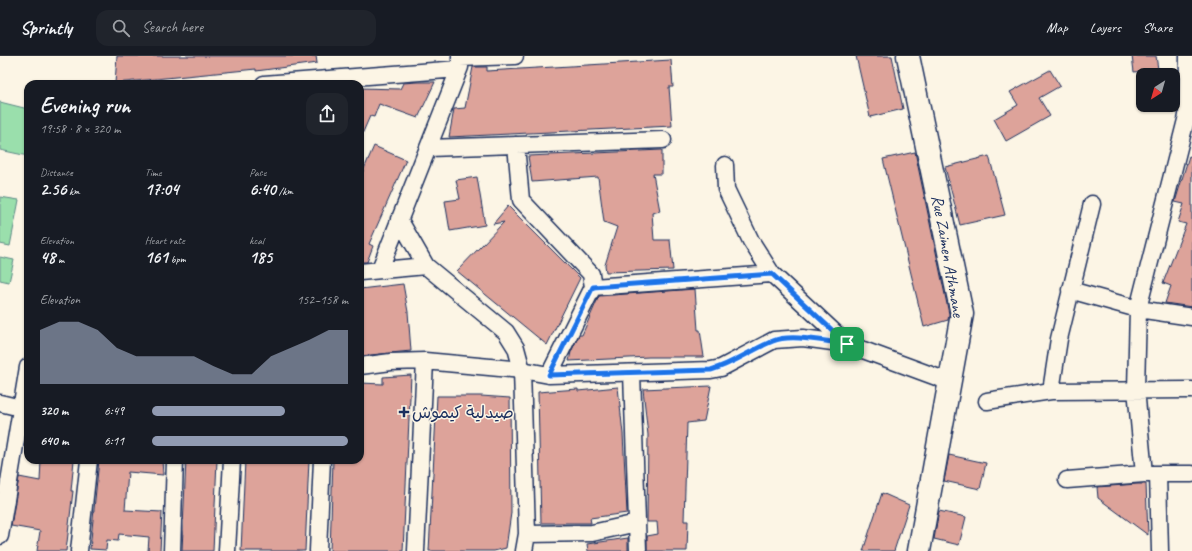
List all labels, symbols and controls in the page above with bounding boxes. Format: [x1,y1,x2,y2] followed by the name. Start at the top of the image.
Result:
[96,10,376,46] search box
[20,16,72,40] text: Sprintly
[110,17,132,39] icon: search
[142,18,203,37] text: Search here
[1046,19,1068,36] text: Map
[1090,19,1121,36] text: Layers
[1143,19,1172,36] text: Share
[1136,68,1180,112] north arrow
[1136,68,1180,112] map controls
[40,92,130,120] text: Evening run
[306,93,348,135] button: share
[40,121,121,137] text: 19:58 · 8 × 320 m
[40,165,73,179] text: Distance
[145,165,162,179] text: Time
[249,165,266,179] text: Pace
[40,179,66,200] text: 2.56
[145,179,179,200] text: 17:04
[249,179,276,200] text: 6:40
[66,184,80,198] text: km
[276,184,293,198] text: /km
[927,193,969,320] street label: Rue Zaimen Athmane
[40,233,74,247] text: Elevation
[145,233,185,247] text: Heart rate
[249,233,264,247] text: kcal
[40,247,55,268] text: 48
[145,247,168,268] text: 161
[249,247,272,268] text: 185
[55,252,64,266] text: m
[168,252,186,266] text: bpm
[40,292,80,308] text: Elevation
[297,292,348,308] text: 152–158 m
[830,327,864,361] pin
[836,333,858,355] icon: arrive
[412,402,514,423] place label: صيدلية كيموش
[40,403,68,419] text: 320 m
[104,403,124,419] text: 6:49
[399,407,409,417] marker: صيدلية كيموش
[40,433,68,449] text: 640 m
[104,433,124,449] text: 6:11

